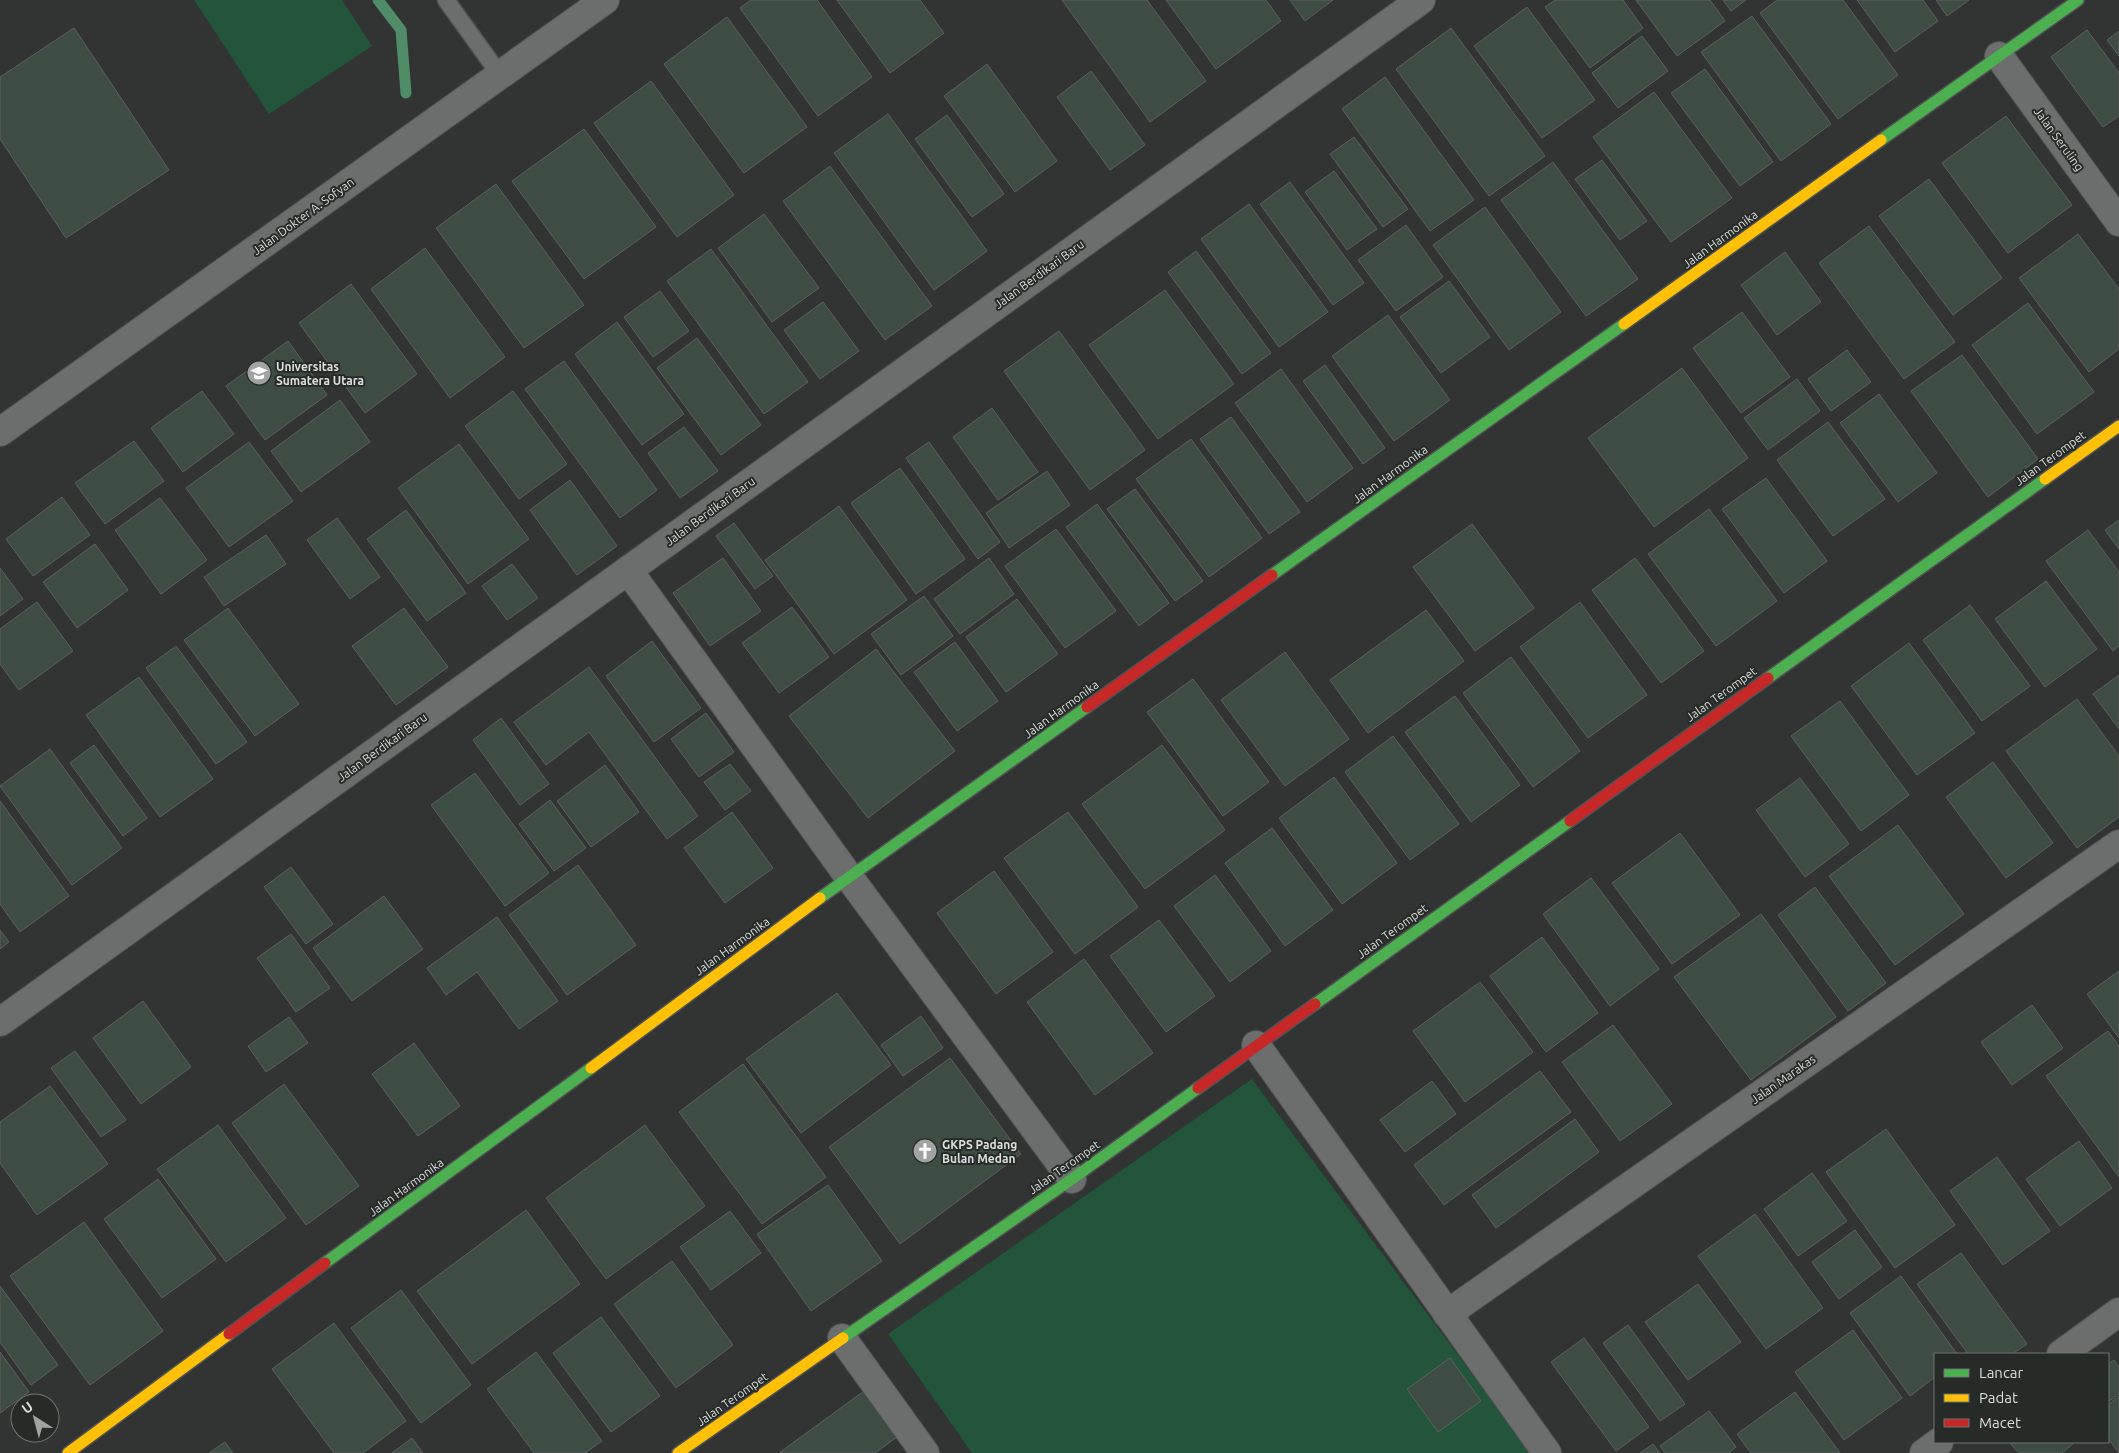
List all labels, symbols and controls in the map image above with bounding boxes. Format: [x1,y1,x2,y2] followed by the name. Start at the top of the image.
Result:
[2032,105,2086,173] street label: Jalan Seruling
[250,175,356,257] street label: Jalan Dokter A. Sofyan
[1680,207,1760,271] street label: Jalan Harmonika
[992,237,1086,311] street label: Jalan Berdikari Baru
[246,360,272,386] school or university icon: Universitas Sumatera Utara
[276,360,364,387] place label: Universitas Sumatera Utara
[2012,428,2088,488] street label: Jalan Terompet
[1350,442,1430,506] street label: Jalan Harmonika
[663,474,757,548] street label: Jalan Berdikari Baru
[1683,664,1759,724] street label: Jalan Terompet
[1021,677,1101,741] street label: Jalan Harmonika
[335,710,429,784] street label: Jalan Berdikari Baru
[1354,901,1430,961] street label: Jalan Terompet
[692,914,772,978] street label: Jalan Harmonika
[1748,1052,1818,1106] street label: Jalan Marakas
[1026,1137,1102,1196] street label: Jalan Terompet
[912,1138,938,1164] church icon: GKPS Padang Bulan Medan
[942,1138,1017,1165] place label: GKPS Padang Bulan Medan
[366,1155,446,1219] street label: Jalan Harmonika
[1934,1353,2109,1443] legend
[1979,1364,2024,1381] text: Lancar
[694,1369,770,1428] street label: Jalan Terompet
[1979,1389,2018,1406] text: Padat
[10,1393,60,1443] north arrow
[19,1398,36,1417] text: U
[1979,1414,2021,1431] text: Macet

